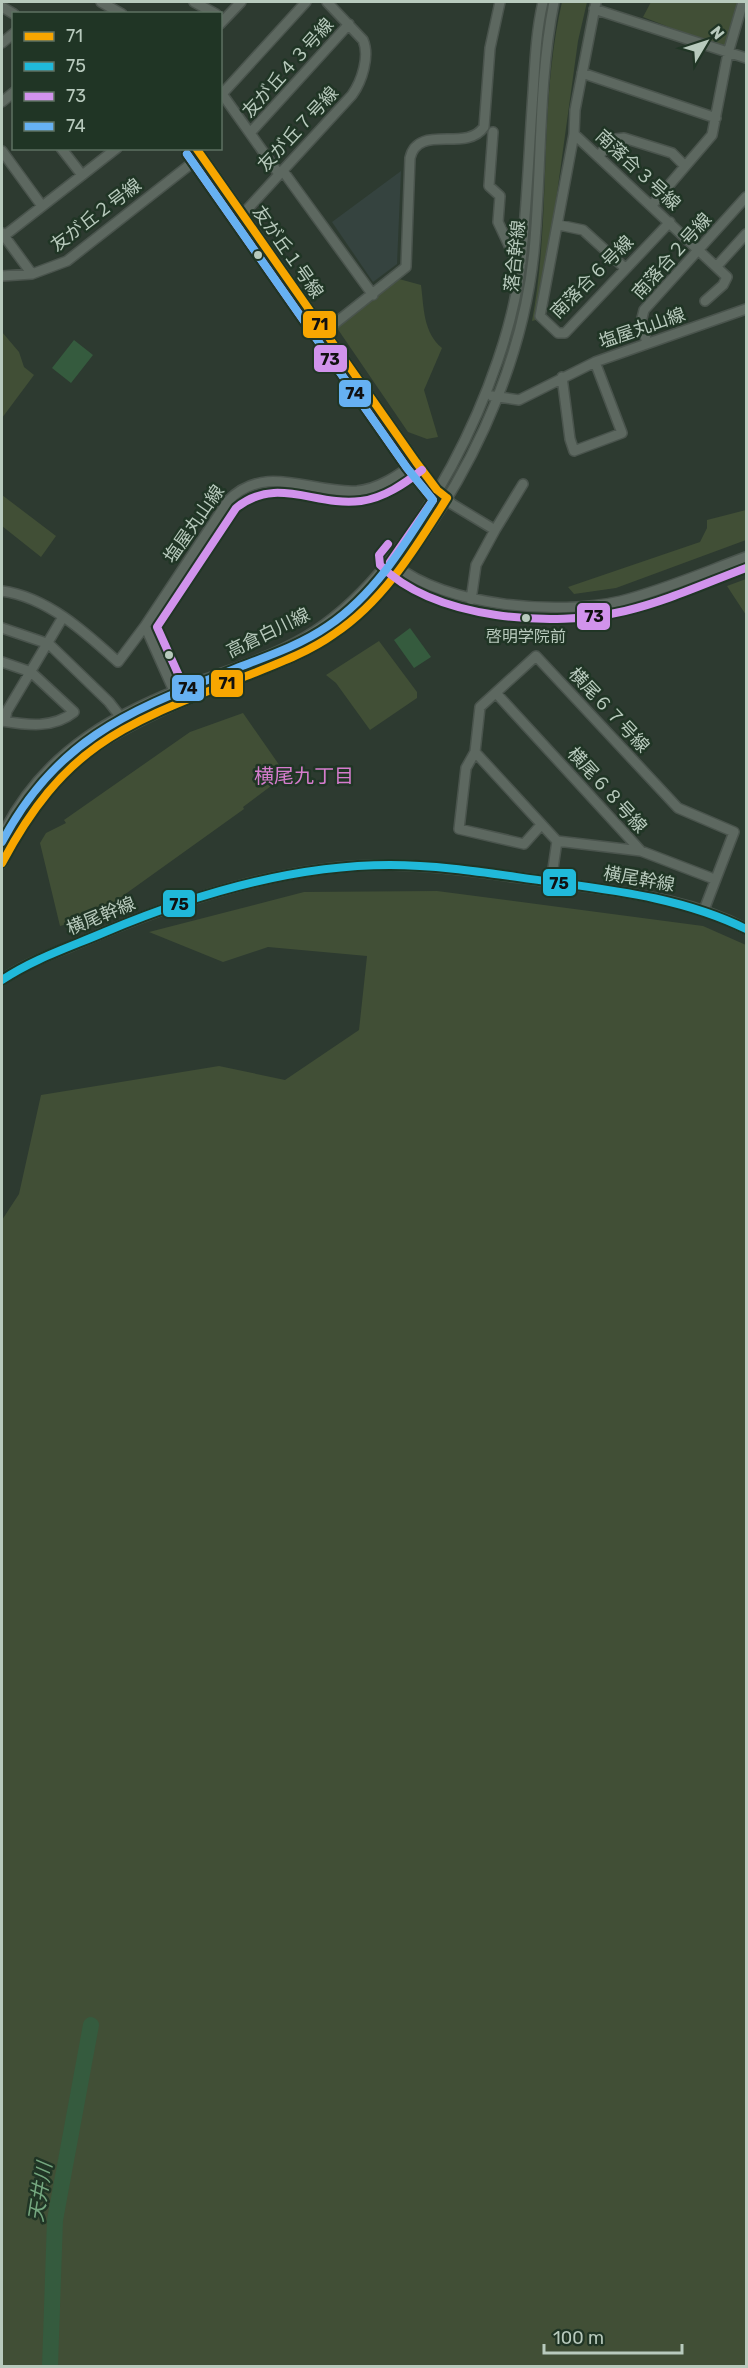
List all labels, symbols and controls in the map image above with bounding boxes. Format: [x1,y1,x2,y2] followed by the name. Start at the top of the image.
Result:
[12,12,222,150] legend
[676,12,736,72] north arrow
[238,14,338,122] street label: 友が丘４３号線
[706,22,728,43] text: N
[66,25,83,47] text: 71
[66,55,86,77] text: 75
[253,82,343,176] street label: 友が丘７号線
[66,85,86,107] text: 73
[66,115,86,137] text: 74
[591,125,685,215] street label: 南落合３号線
[46,174,146,256] street label: 友が丘２号線
[248,201,328,303] street label: 友が丘１号線
[628,209,716,303] street label: 南落合２号線
[500,219,530,293] street label: 落合幹線
[546,231,638,323] street label: 南落合６号線
[252,249,264,261] unlabelled marker
[596,303,688,353] street label: 塩屋丸山線
[302,310,337,339] line badge: 71
[311,315,329,334] text: 71
[313,344,348,373] line badge: 73
[320,350,340,369] text: 73
[338,379,372,408] line badge: 74
[345,384,365,403] text: 74
[159,481,229,567] street label: 塩屋丸山線
[576,602,611,631] line badge: 73
[223,603,313,663] street label: 高倉白川線
[584,607,604,626] text: 73
[520,612,532,624] marker: 啓明学院前
[486,627,566,646] place label: 啓明学院前
[163,649,175,661] unlabelled marker
[564,663,654,757] street label: 横尾６７号線
[210,669,244,698] line badge: 71
[171,674,205,702] line badge: 74
[218,674,236,693] text: 71
[178,679,198,698] text: 74
[563,743,651,837] street label: 横尾６８号線
[254,764,354,788] district label: 横尾九丁目
[602,862,676,896] street label: 横尾幹線
[542,868,577,897] line badge: 75
[549,874,569,893] text: 75
[162,889,196,918] line badge: 75
[64,892,138,940] street label: 横尾幹線
[169,895,189,914] text: 75
[23,2159,57,2224] water label: 天井川
[544,2317,682,2355] scale bar
[553,2327,604,2349] text: 100 m

